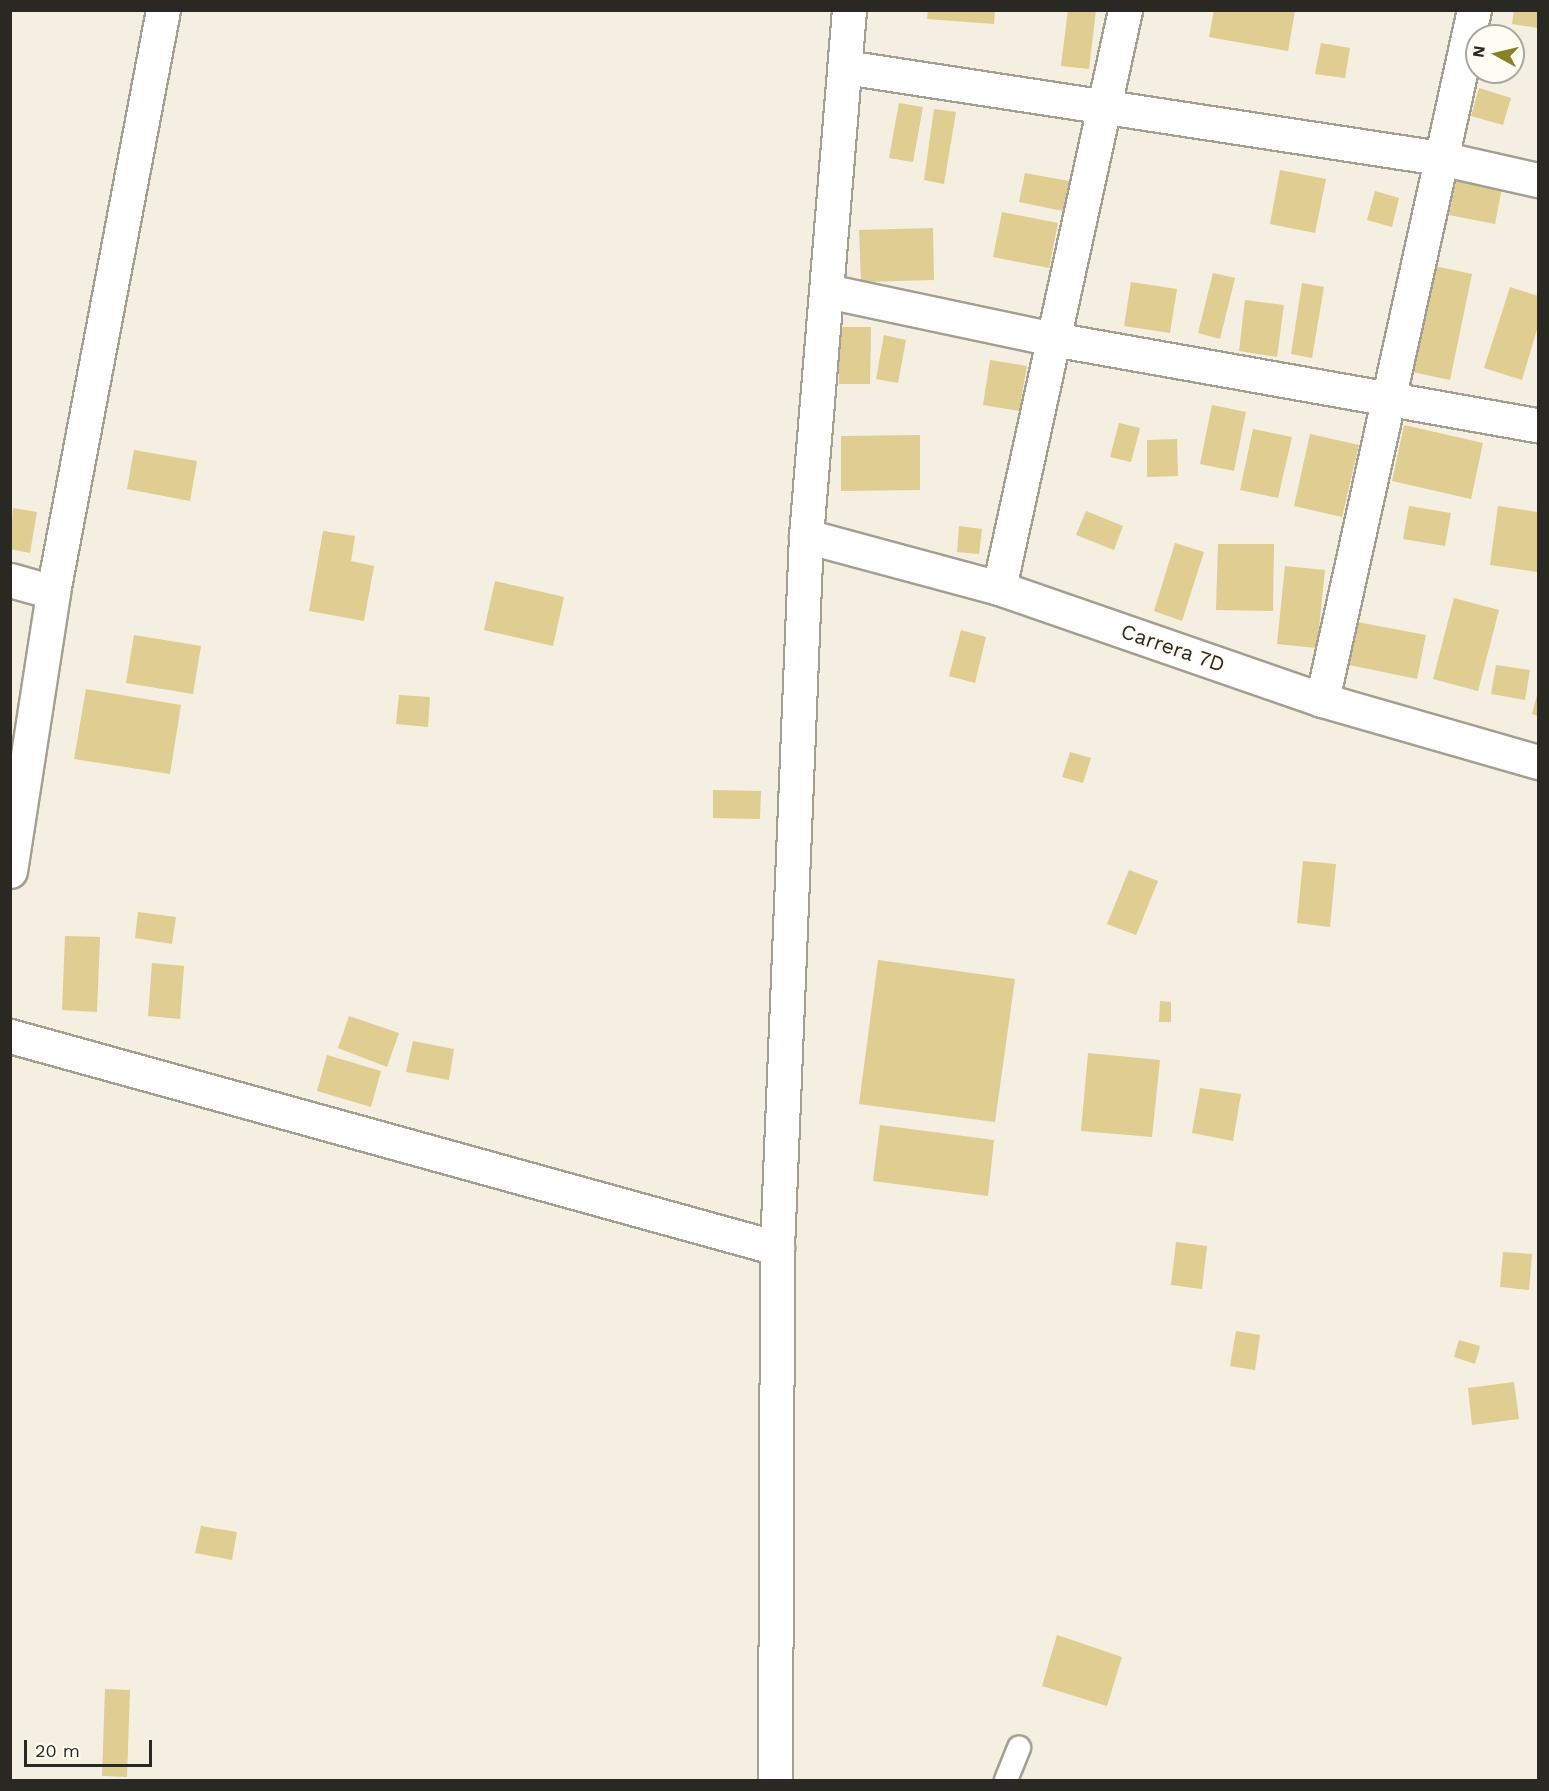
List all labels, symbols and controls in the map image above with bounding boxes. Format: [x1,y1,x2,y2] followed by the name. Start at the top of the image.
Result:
[1465,24,1525,84] north arrow
[1468,45,1489,59] text: N
[1117,618,1229,678] street label: Carrera 7D
[27,1728,154,1766] scale bar
[35,1740,80,1761] text: 20 m

